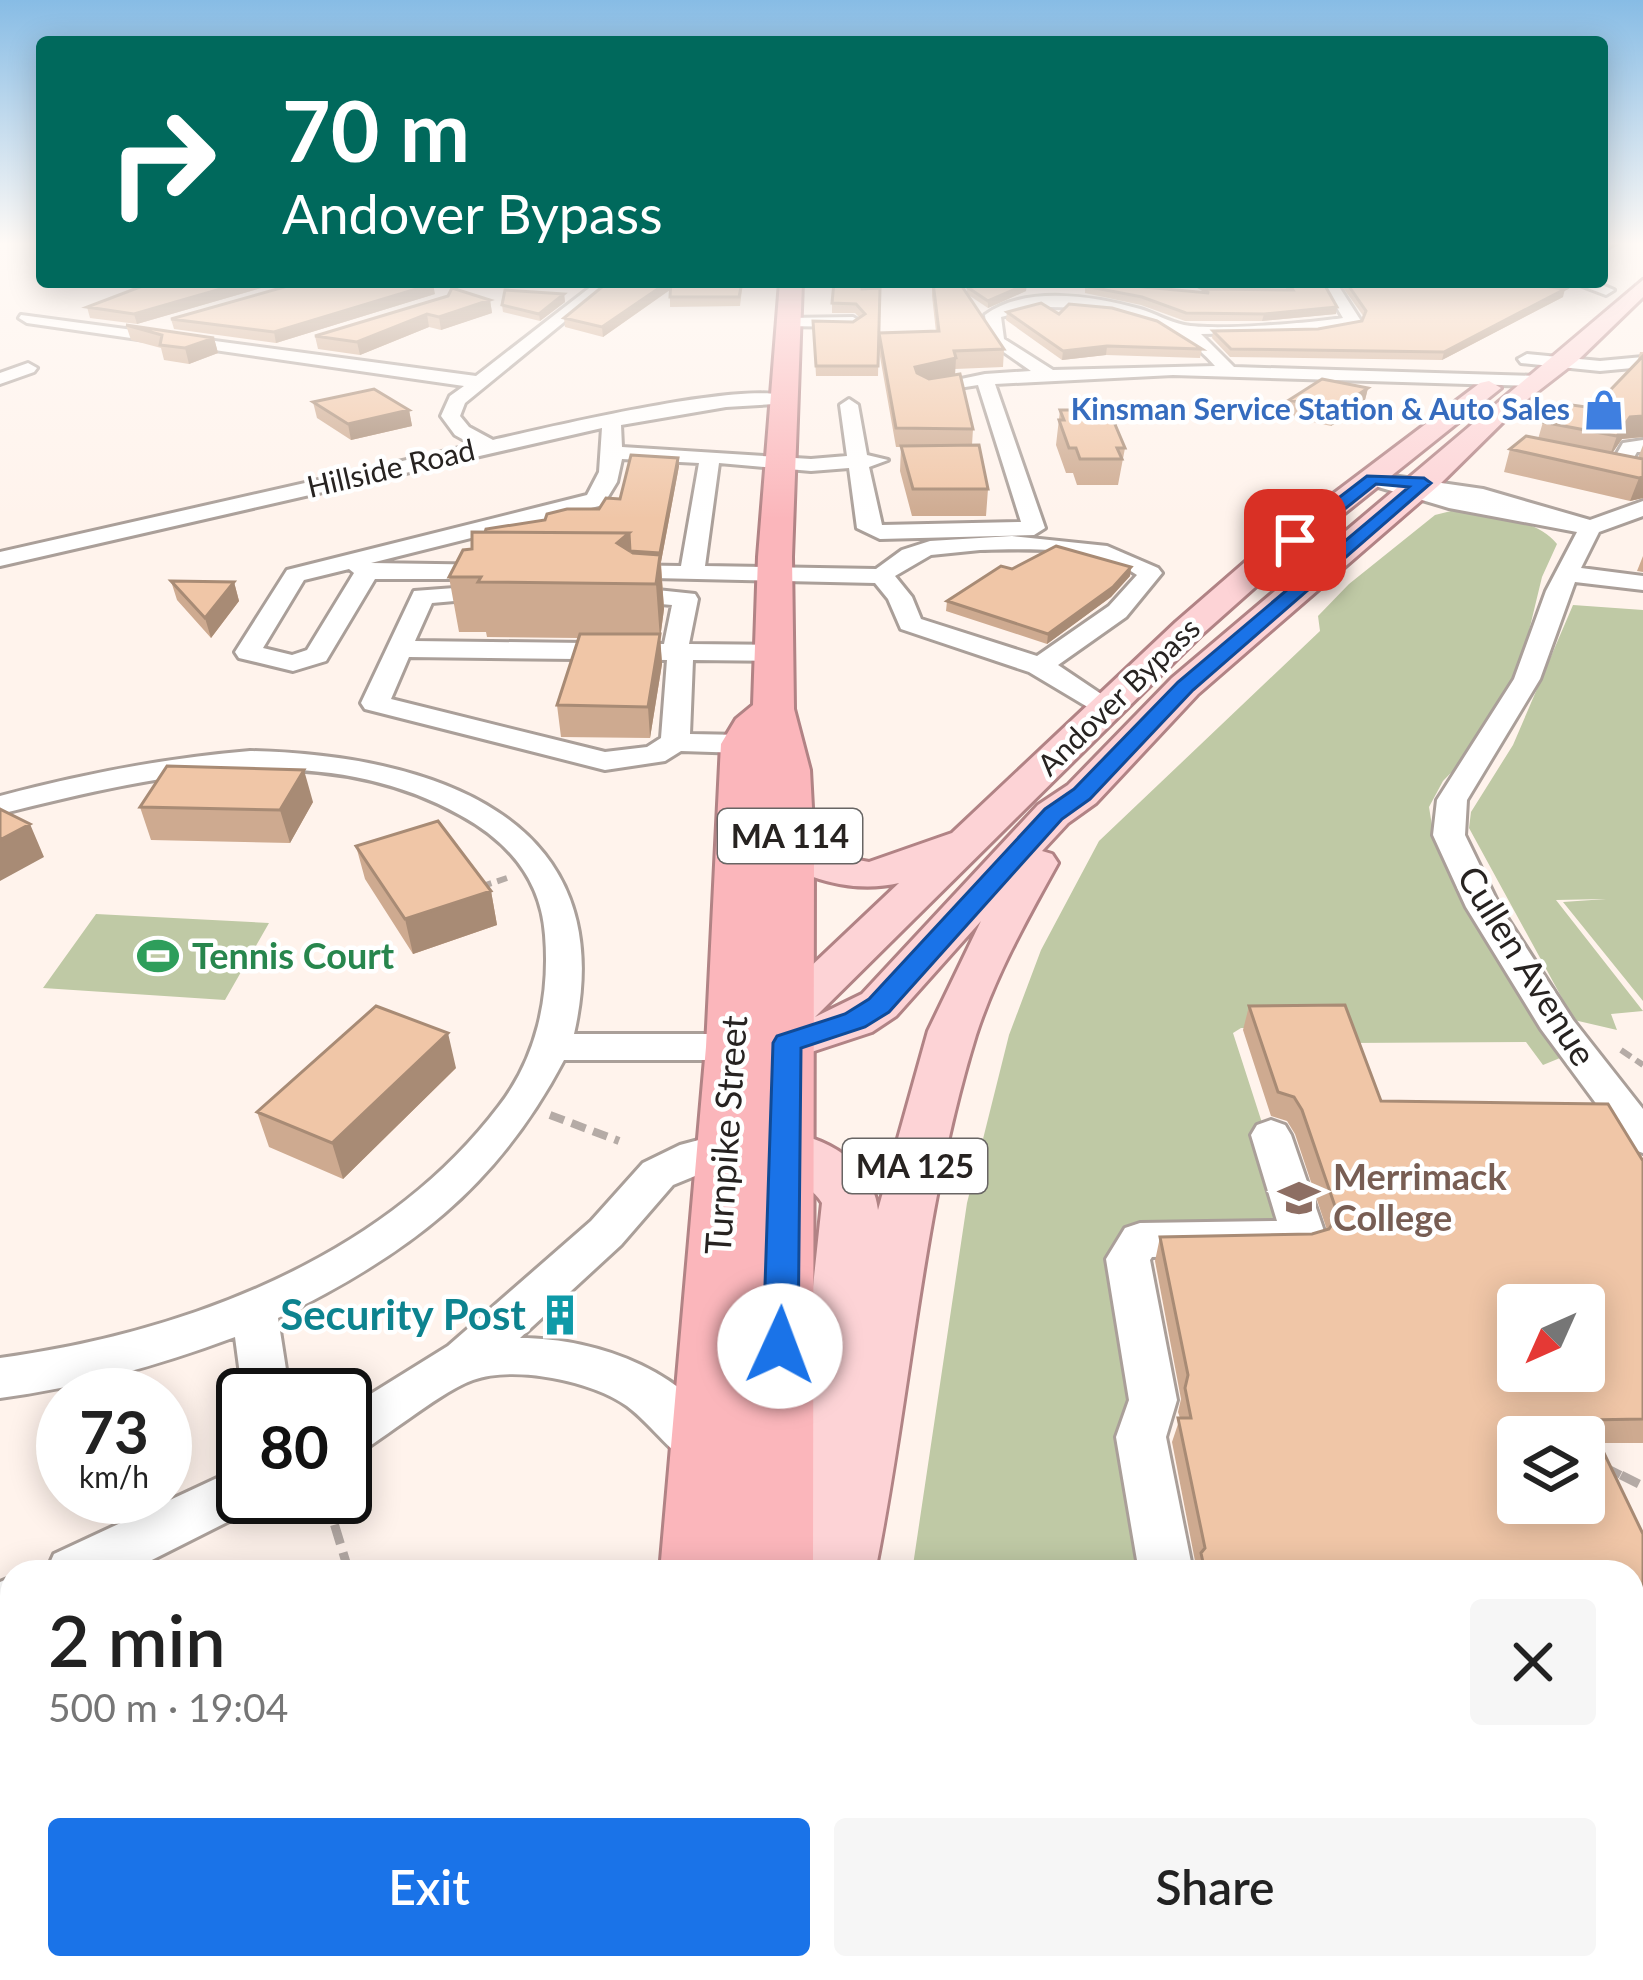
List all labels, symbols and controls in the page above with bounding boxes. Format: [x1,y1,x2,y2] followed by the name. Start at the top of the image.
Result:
[282,79,470,180] text: 70 m
[84,84,240,240] icon: right
[282,181,663,246] text: Andover Bypass
[1581,387,1627,433] shop icon: Kinsman Service Station & Auto Sales
[1071,390,1570,426] place label: Kinsman Service Station & Auto Sales
[303,430,478,504] street label: Hillside Road
[1244,489,1346,591] pin
[1262,507,1328,573] icon: arrive
[1029,609,1206,782] street label: Andover Bypass
[718,809,862,863] road number: MA 114
[1449,858,1607,1073] street label: Cullen Avenue
[135,933,181,979] sports icon: Tennis Court
[192,933,395,977] place label: Tennis Court
[695,1014,755,1256] street label: Turnpike Street
[843,1139,987,1193] road number: MA 125
[1333,1154,1507,1239] place label: Merrimack College
[1276,1175,1322,1221] school or university icon: Merrimack College
[717,1283,843,1409] position arrow
[1497,1284,1605,1392] north arrow
[1497,1284,1605,1524] map controls
[280,1289,526,1339] place label: Security Post
[537,1292,583,1338] building icon: Security Post
[216,1368,372,1524] speed limit sign: 80
[79,1395,149,1467] text: 73
[1497,1416,1605,1524] button: layers
[79,1458,149,1494] text: km/h
[48,1596,226,1682] text: 2 min
[1470,1599,1596,1725] button: close
[48,1684,288,1730] text: 500 m · 19:04
[48,1818,810,1956] button: Exit
[834,1818,1596,1956] button: Share

